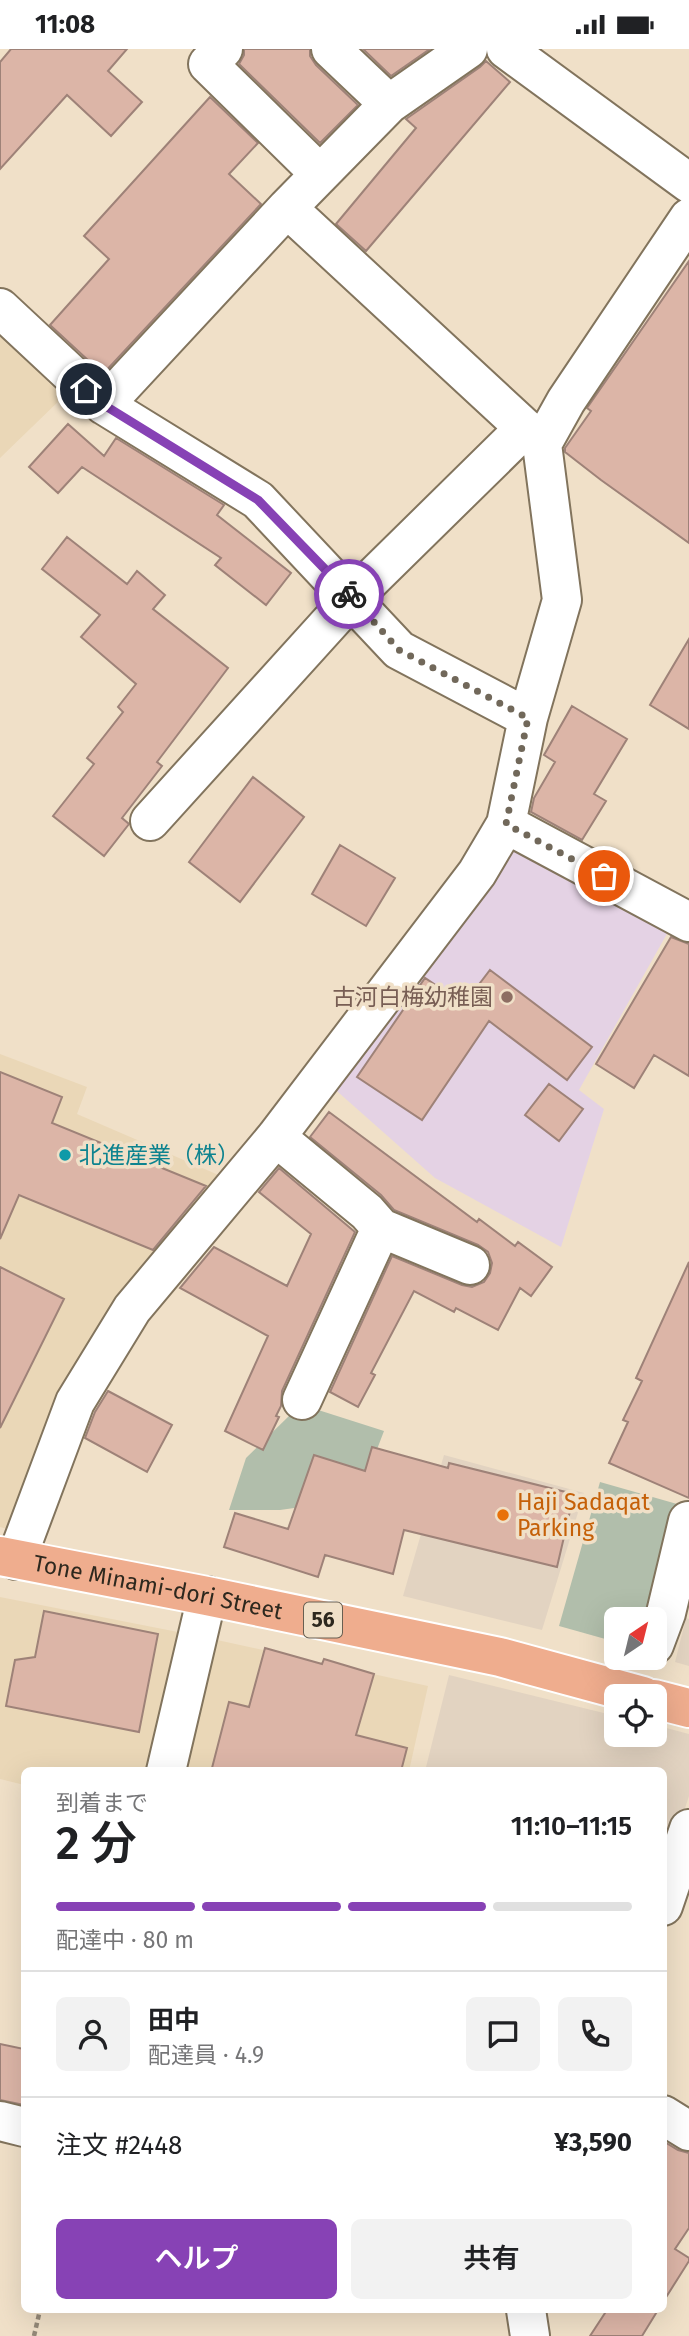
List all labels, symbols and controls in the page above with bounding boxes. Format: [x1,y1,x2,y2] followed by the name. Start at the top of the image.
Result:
[35,9,95,40] text: 11:08
[56,359,116,419] pin
[67,370,105,408] icon: home
[314,559,384,629] courier
[330,575,368,613] icon: bike
[574,846,634,906] pin
[585,857,623,895] icon: bag
[332,983,493,1011] place label: 古河白梅幼稚園
[499,989,515,1005] marker: 古河白梅幼稚園
[79,1141,240,1169] place label: 北進産業（株）
[57,1147,73,1163] marker: 北進産業（株）
[517,1488,651,1542] place label: Haji Sadaqat Parking
[495,1507,511,1523] marker: Haji Sadaqat Parking
[31,1549,286,1626] street label: Tone Minami-dori Street
[304,1603,342,1637] road number: 56
[604,1607,667,1669] north arrow
[604,1607,667,1747] map controls
[604,1684,667,1747] button: locate
[56,1789,148,1817] text: 到着まで
[511,1811,632,1842] text: 11:10–11:15
[56,1816,137,1871] text: 2 分
[56,1926,194,1954] text: 配達中 · 80 m
[56,1997,130,2071] button: person
[466,1997,540,2071] button: chat
[558,1997,632,2071] button: phone
[148,2005,200,2036] text: 田中
[148,2041,264,2069] text: 配達員 · 4.9
[554,2127,632,2158] text: ¥3,590
[56,2130,182,2161] text: 注文 #2448
[56,2219,337,2299] button: ヘルプ
[351,2219,632,2299] button: 共有

